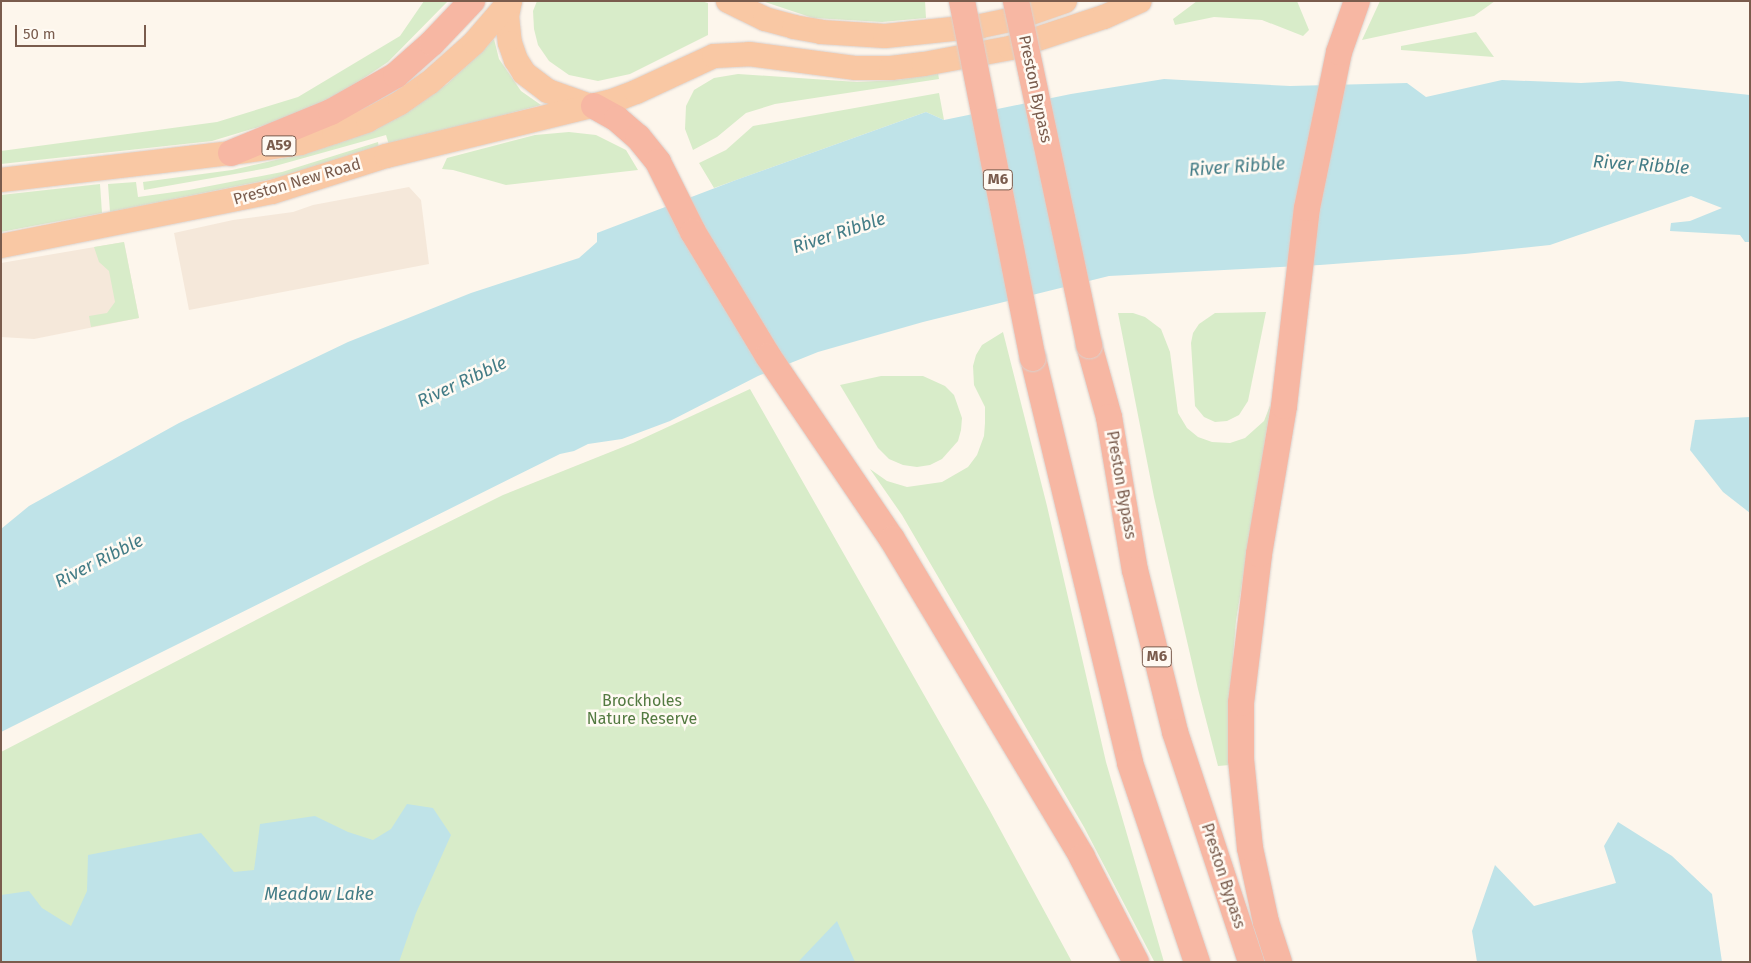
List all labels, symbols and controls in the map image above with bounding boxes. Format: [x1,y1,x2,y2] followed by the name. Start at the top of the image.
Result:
[18,15,149,47] scale bar
[23,25,56,43] text: 50 m
[1014,33,1056,145] street label: Preston Bypass
[260,134,298,158] road number: A59
[1592,151,1690,179] water label: River Ribble
[1188,153,1286,181] water label: River Ribble
[231,155,363,209] street label: Preston New Road
[982,168,1014,192] road number: M6
[790,208,888,258] water label: River Ribble
[414,352,510,412] water label: River Ribble
[1102,429,1140,541] street label: Preston Bypass
[51,530,147,592] water label: River Ribble
[1141,644,1173,670] road number: M6
[587,691,697,729] park label: Brockholes Nature Reserve
[1197,821,1249,931] street label: Preston Bypass
[264,883,374,905] water label: Meadow Lake

